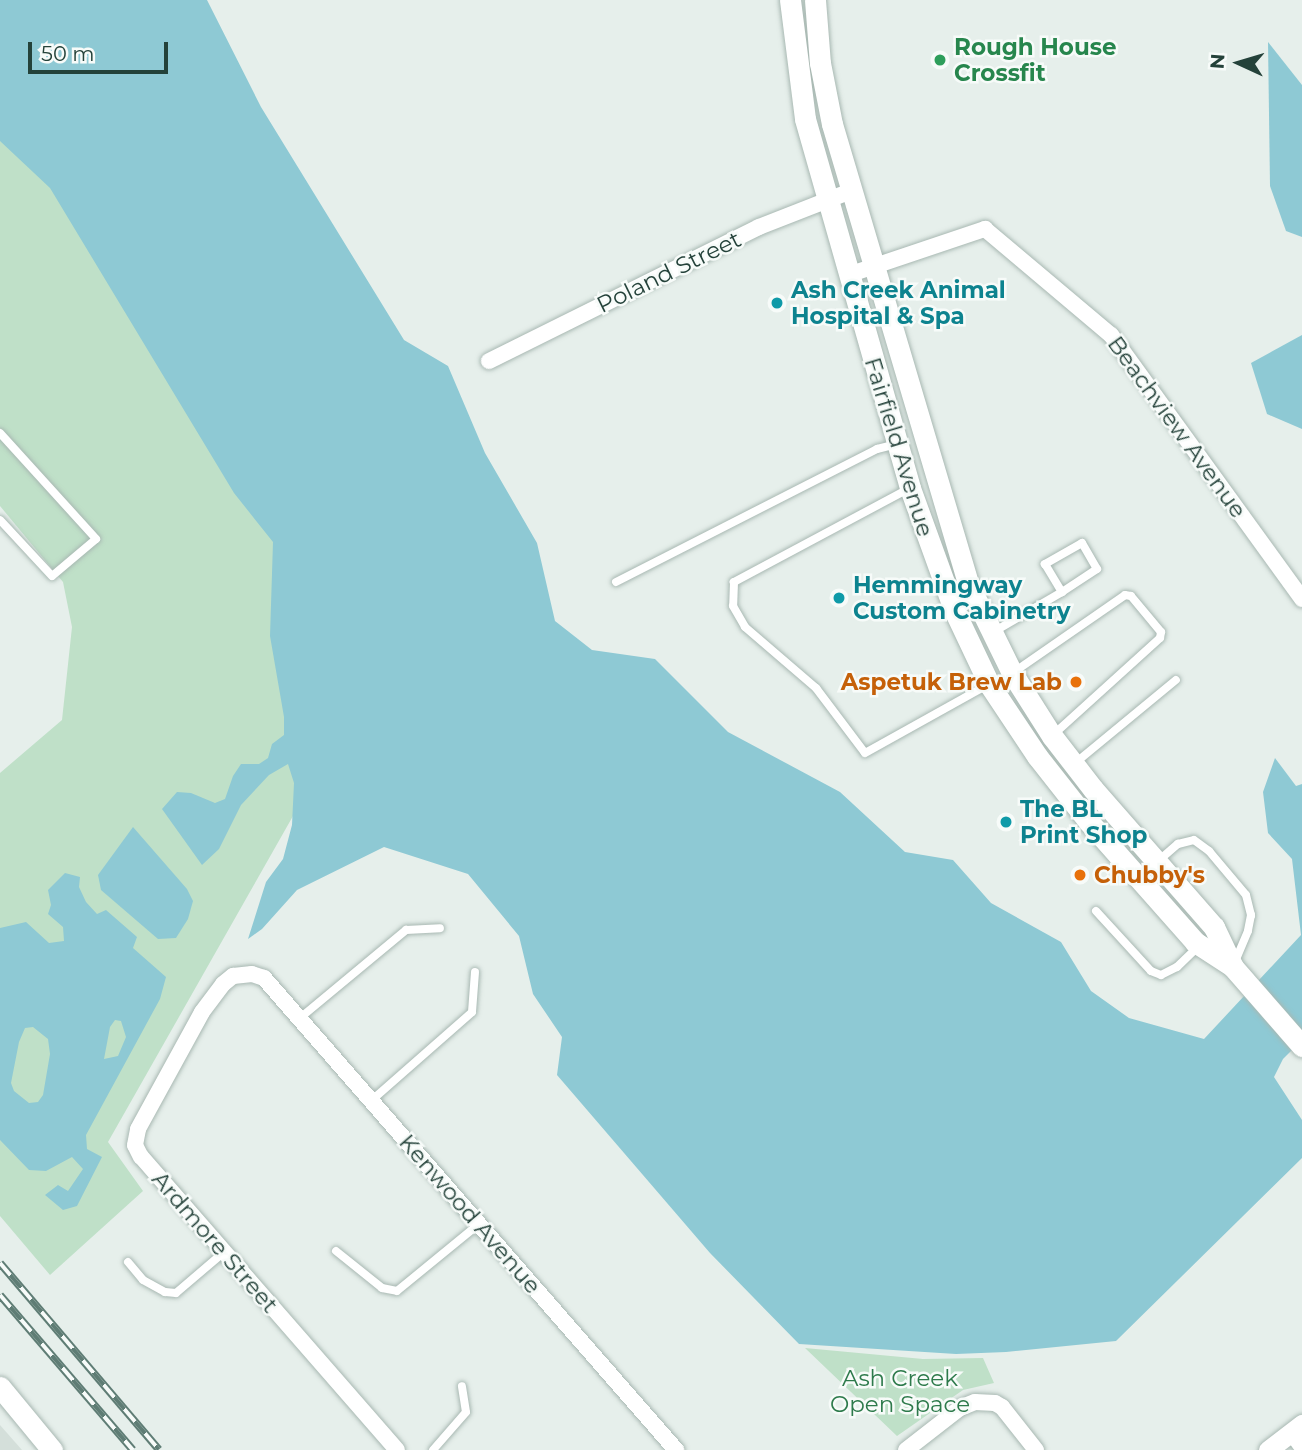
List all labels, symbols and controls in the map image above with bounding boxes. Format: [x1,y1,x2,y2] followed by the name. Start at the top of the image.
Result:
[32,28,172,72] scale bar
[1204,28,1274,98] north arrow
[954,33,1116,87] place label: Rough House Crossfit
[41,41,95,66] text: 50 m
[932,52,948,68] marker: Rough House Crossfit
[1206,53,1230,70] text: N
[592,225,746,319] street label: Poland Street
[791,276,1006,330] place label: Ash Creek Animal Hospital & Spa
[769,295,785,311] marker: Ash Creek Animal Hospital & Spa
[1102,331,1252,523] street label: Beachview Avenue
[859,354,939,540] street label: Fairfield Avenue
[853,571,1070,625] place label: Hemmingway Custom Cabinetry
[831,590,847,606] marker: Hemmingway Custom Cabinetry
[841,668,1062,696] place label: Aspetuk Brew Lab
[1068,674,1084,690] marker: Aspetuk Brew Lab
[1020,795,1147,849] place label: The BL Print Shop
[998,814,1014,830] marker: The BL Print Shop
[1094,861,1205,889] place label: Chubby's
[1072,867,1088,883] marker: Chubby's
[393,1129,547,1299] street label: Kenwood Avenue
[146,1166,284,1318] street label: Ardmore Street
[830,1364,970,1418] park label: Ash Creek Open Space

